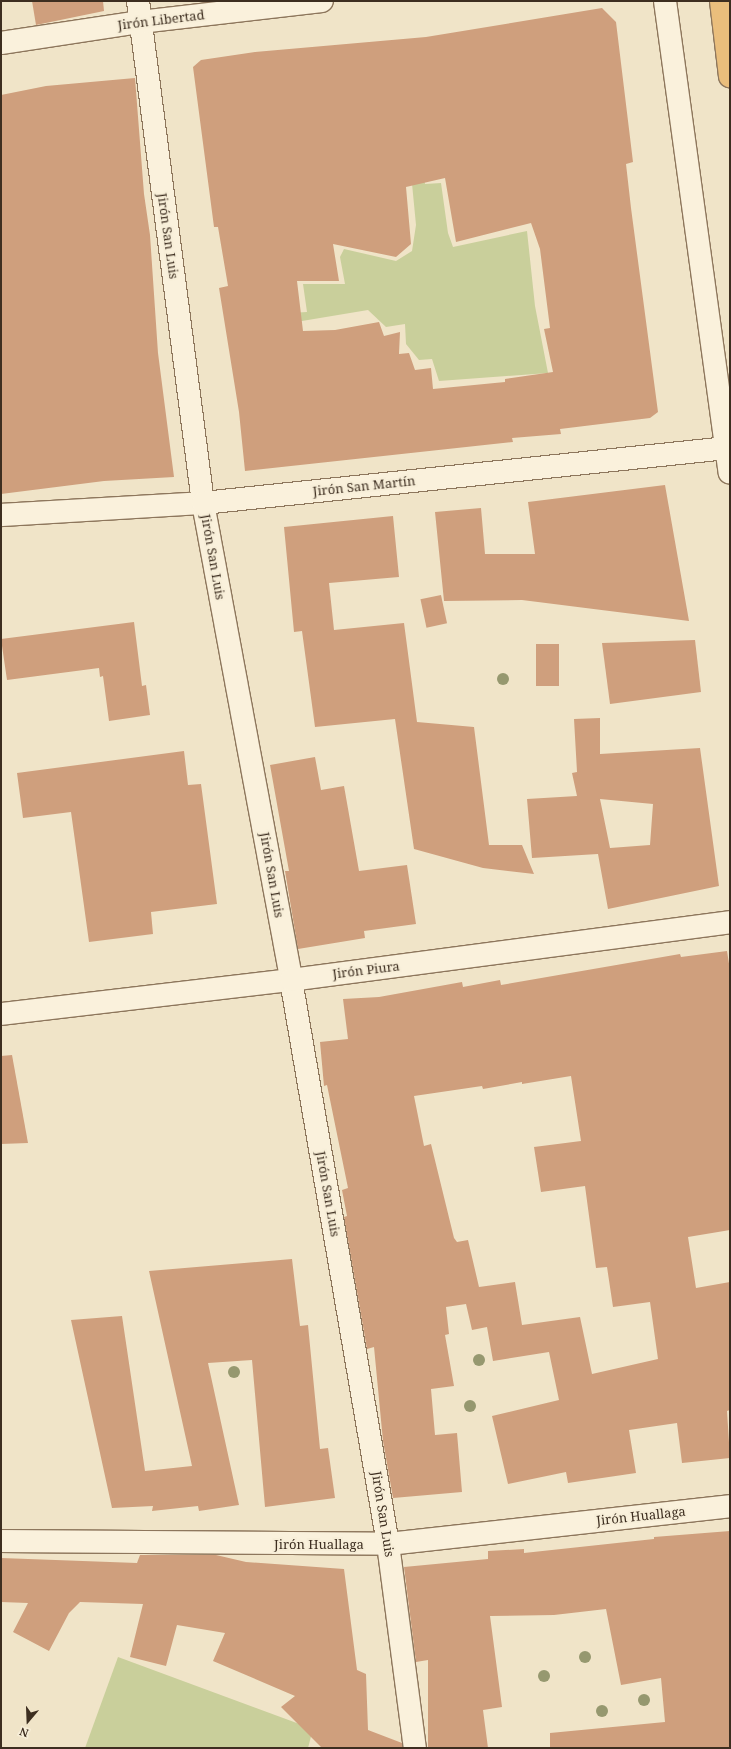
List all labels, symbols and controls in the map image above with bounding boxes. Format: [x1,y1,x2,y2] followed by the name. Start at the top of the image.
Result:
[117,7,205,33] street label: Jirón Libertad
[154,192,182,280] street label: Jirón San Luis
[312,473,416,499] street label: Jirón San Martín
[198,513,228,601] street label: Jirón San Luis
[257,831,287,919] street label: Jirón San Luis
[331,958,401,982] street label: Jirón Piura
[313,1150,343,1238] street label: Jirón San Luis
[369,1470,397,1558] street label: Jirón San Luis
[596,1504,686,1528] street label: Jirón Huallaga
[274,1536,364,1552] street label: Jirón Huallaga
[8,1701,48,1741] north arrow
[17,1724,30,1741] text: N

